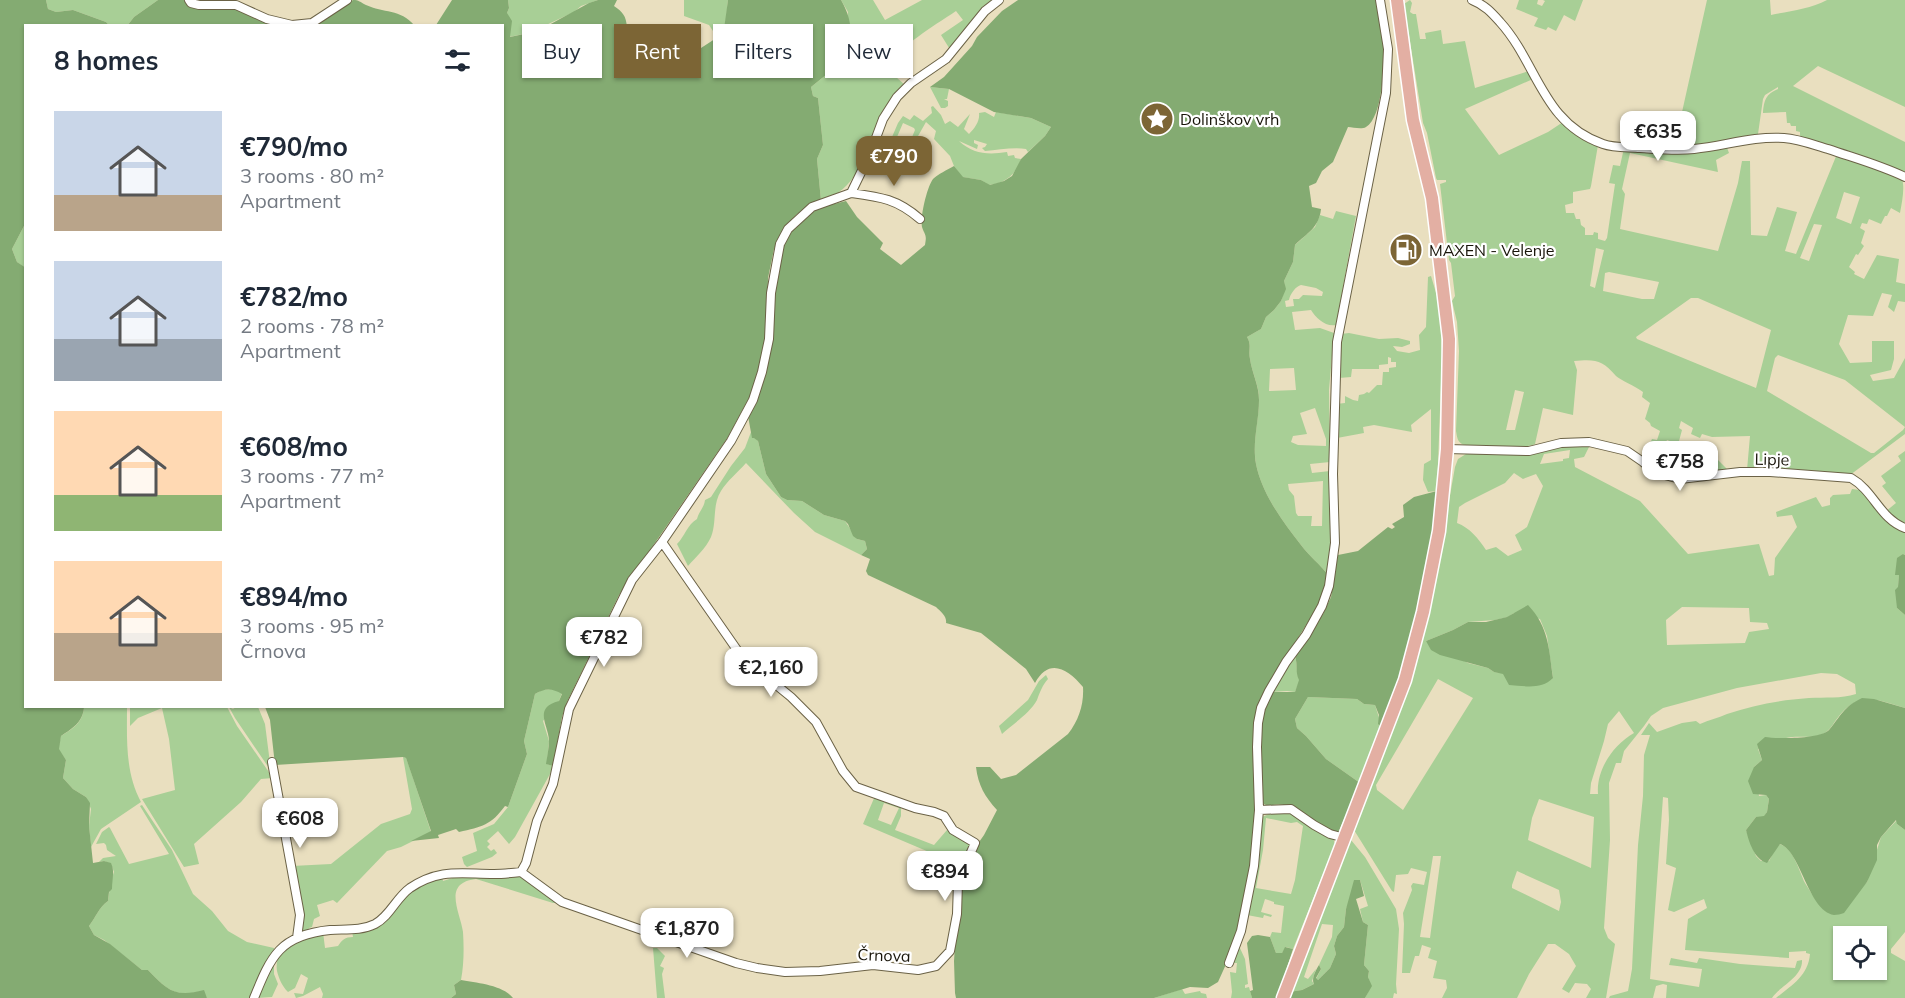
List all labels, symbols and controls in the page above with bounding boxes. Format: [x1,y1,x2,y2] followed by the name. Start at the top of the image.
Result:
[522,24,602,78] chip: Buy
[614,24,701,78] chip: Rent
[713,24,813,78] chip: Filters
[825,24,913,78] chip: New
[54,44,158,77] text: 8 homes
[441,44,474,77] icon: filters
[1139,101,1175,137] place icon: Dolinškov vrh
[1180,109,1279,129] place label: Dolinškov vrh
[1622,111,1694,162] pin: €635
[1634,118,1682,143] text: €635
[240,130,348,163] text: €790/mo
[102,135,174,207] icon: home
[858,136,930,187] pin: €790
[870,143,918,168] text: €790
[240,163,384,188] text: 3 rooms · 80 m²
[240,188,341,213] text: Apartment
[1388,232,1424,268] fuel station icon: MAXEN - Velenje
[1429,240,1555,260] place label: MAXEN - Velenje
[240,280,348,313] text: €782/mo
[102,285,174,357] icon: home
[240,313,384,338] text: 2 rooms · 78 m²
[240,338,341,363] text: Apartment
[240,430,348,463] text: €608/mo
[102,435,174,507] icon: home
[1644,441,1716,492] pin: €758
[1656,448,1704,473] text: €758
[1755,449,1789,469] street label: Lipje
[240,463,384,488] text: 3 rooms · 77 m²
[240,488,341,513] text: Apartment
[240,580,348,613] text: €894/mo
[102,585,174,657] icon: home
[240,613,384,638] text: 3 rooms · 95 m²
[568,617,640,668] pin: €782
[580,624,628,649] text: €782
[240,638,306,663] text: Črnova
[722,647,820,698] pin: €2,160
[739,654,803,679] text: €2,160
[264,798,336,849] pin: €608
[276,805,324,830] text: €608
[909,851,981,902] pin: €894
[921,858,969,883] text: €894
[638,908,736,959] pin: €1,870
[655,915,719,940] text: €1,870
[1833,926,1887,980] map controls
[1833,926,1887,980] button: locate
[857,944,911,966] street label: Črnova

